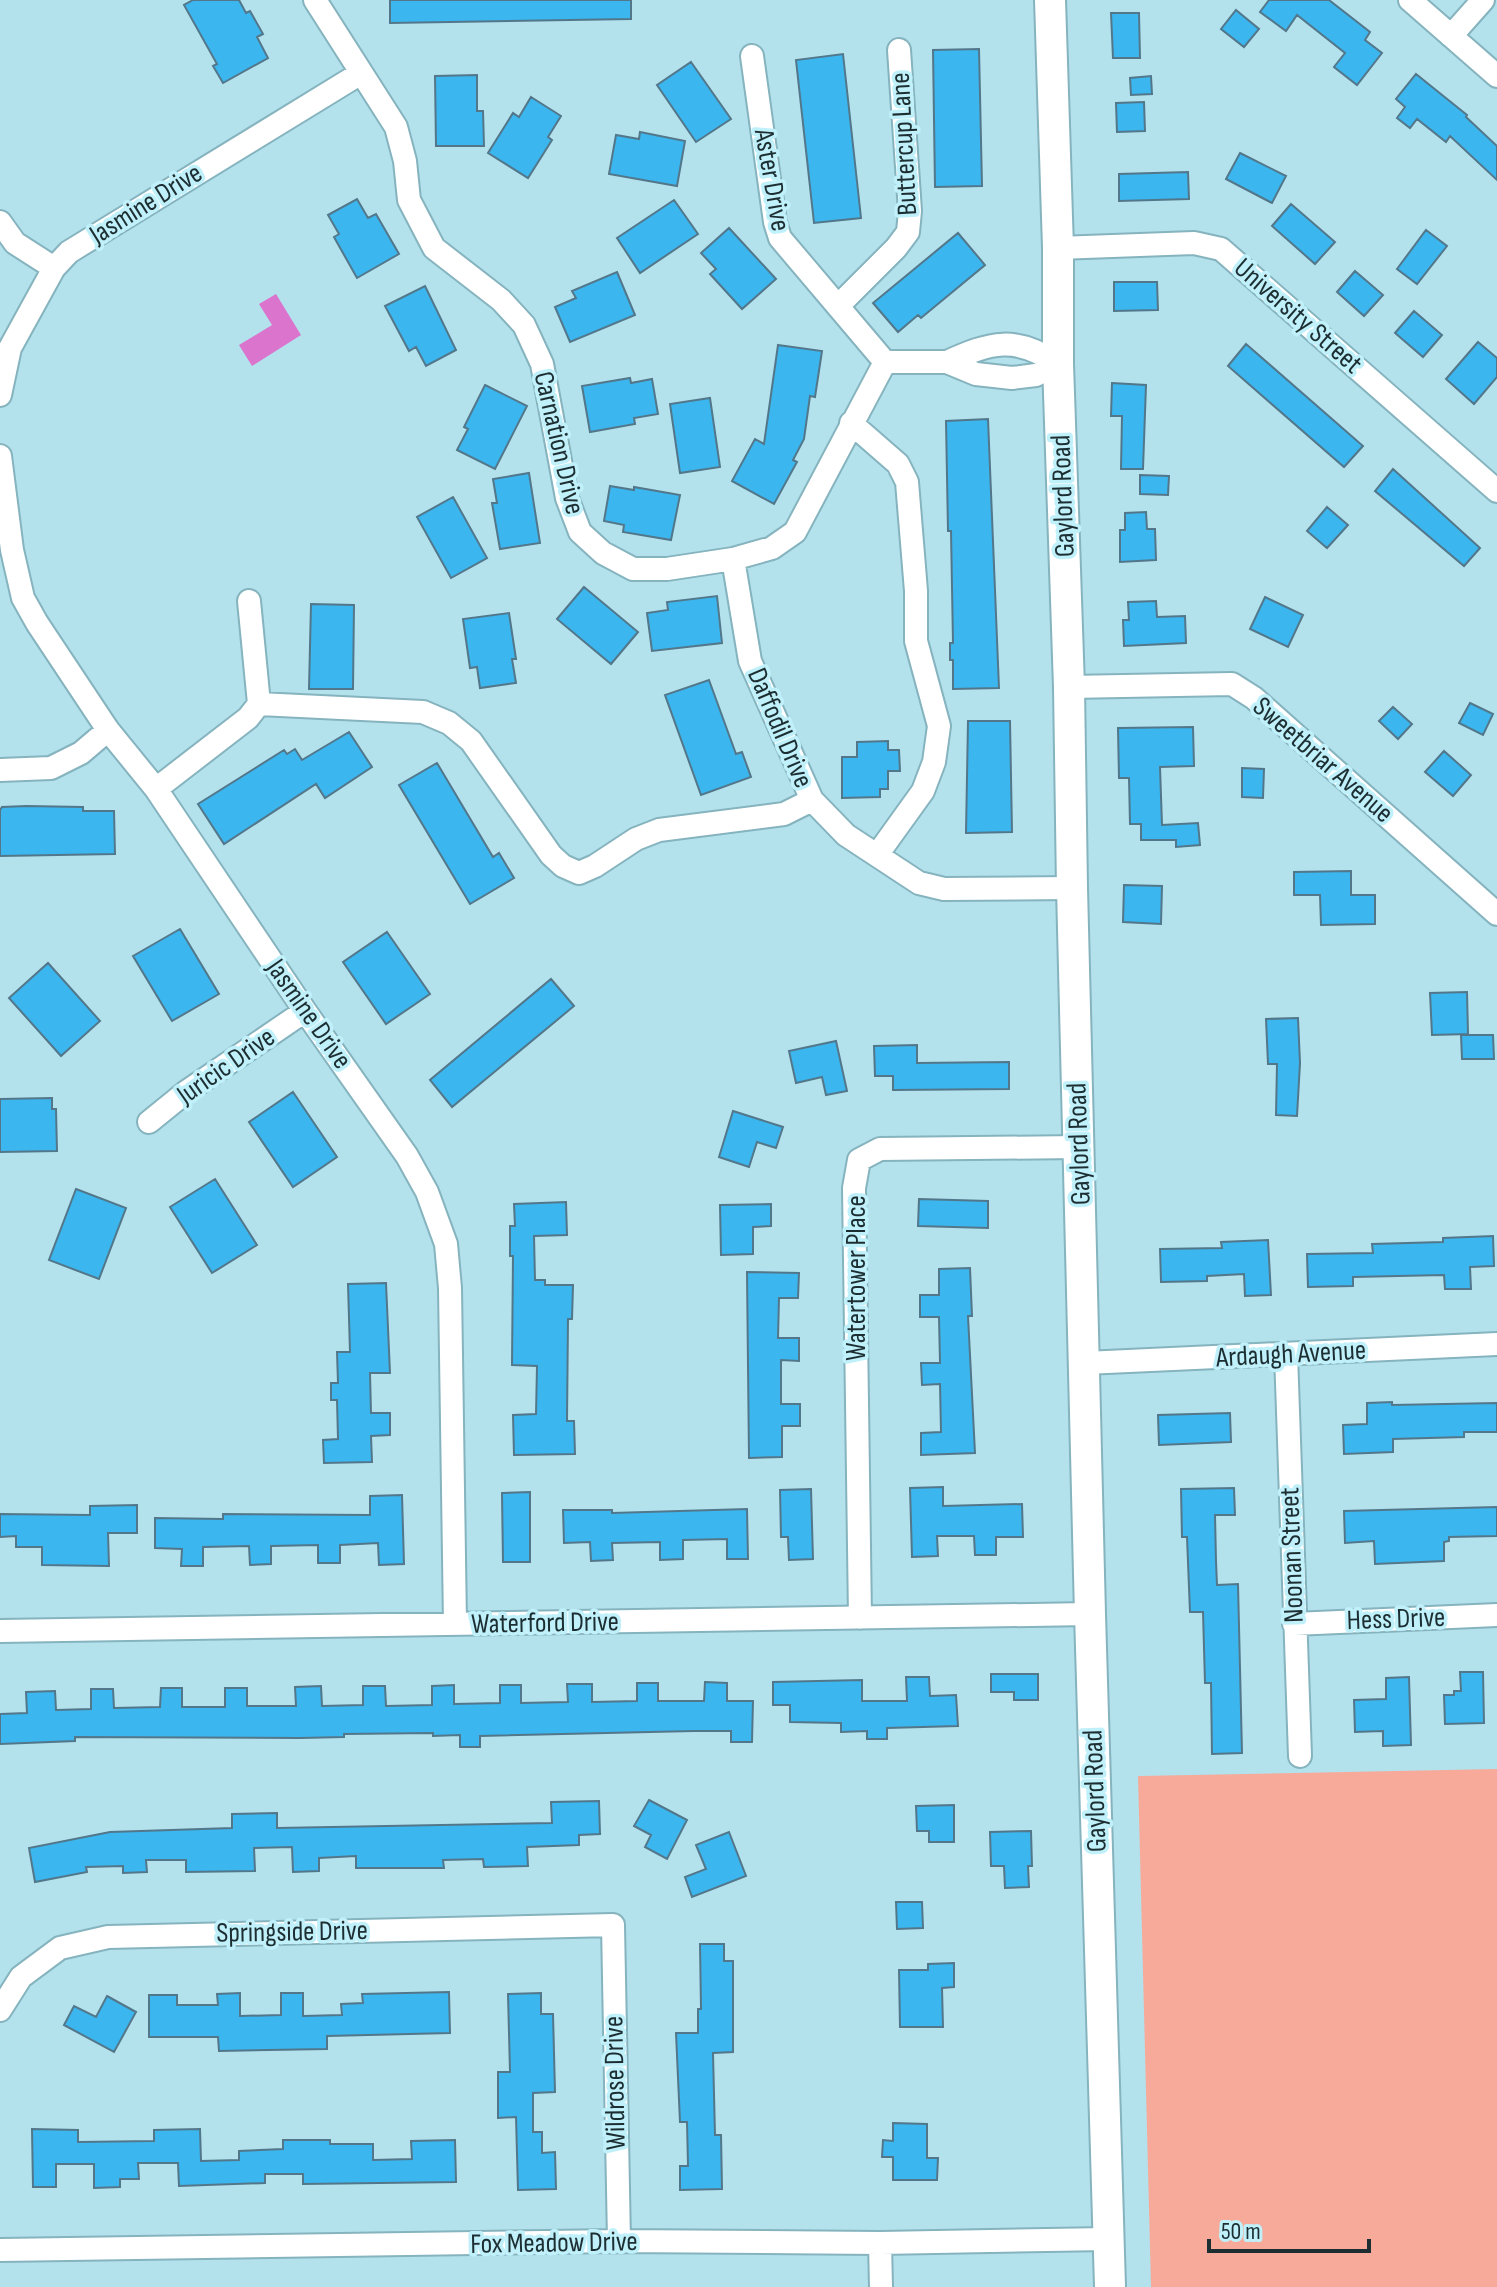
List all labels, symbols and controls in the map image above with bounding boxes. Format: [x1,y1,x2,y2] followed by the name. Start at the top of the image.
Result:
[884,72,924,216] street label: Buttercup Lane
[747,125,797,234] street label: Aster Drive
[83,157,208,252] street label: Jasmine Drive
[1227,251,1369,381] street label: University Street
[527,368,591,518] street label: Carnation Drive
[1044,434,1082,558] street label: Gaylord Road
[740,663,820,793] street label: Daffodil Drive
[1246,690,1400,830] street label: Sweetbriar Avenue
[259,952,359,1075] street label: Jasmine Drive
[170,1020,281,1112] street label: Juricic Drive
[1060,1082,1098,1206] street label: Gaylord Road
[840,1195,873,1361] street label: Watertower Place
[1214,1334,1367,1374] street label: Ardaugh Avenue
[1273,1487,1311,1623] street label: Noonan Street
[1346,1601,1446,1637] street label: Hess Drive
[471,1605,619,1641] street label: Waterford Drive
[1076,1729,1114,1853] street label: Gaylord Road
[216,1914,368,1950] street label: Springside Drive
[597,2016,633,2150] street label: Wildrose Drive
[1209,2203,1369,2253] scale bar
[1221,2217,1261,2246] text: 50 m
[470,2225,638,2261] street label: Fox Meadow Drive

